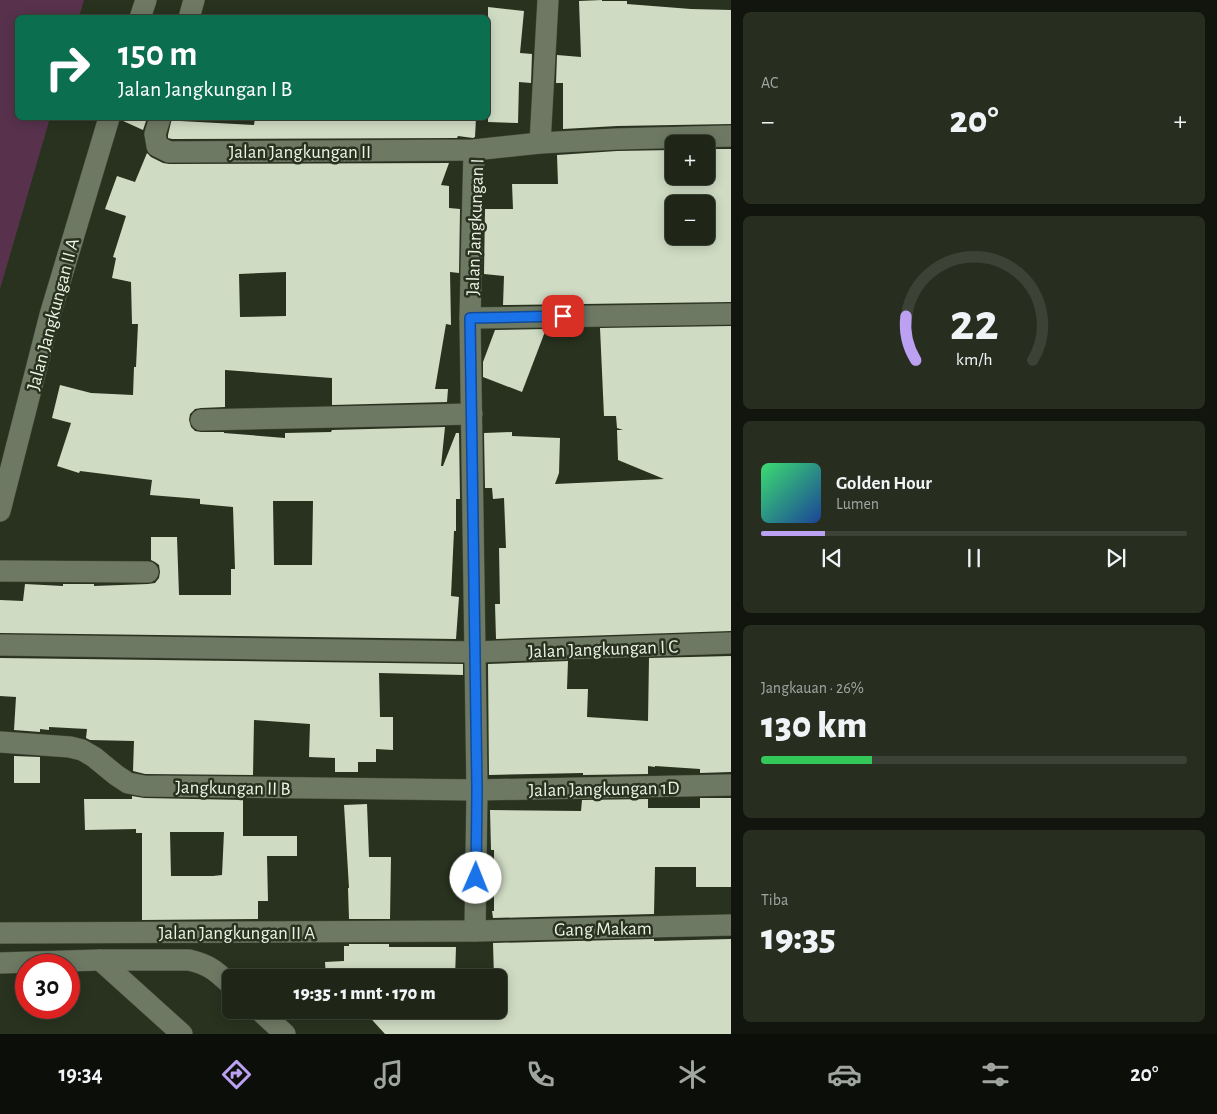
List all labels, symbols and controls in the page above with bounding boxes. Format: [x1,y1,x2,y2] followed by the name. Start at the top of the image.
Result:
[35,35,100,100] icon: right
[118,37,198,72] text: 150 m
[761,75,778,91] text: AC
[118,78,292,100] text: Jalan Jangkungan I B
[950,102,998,140] text: 20°
[761,108,774,136] text: −
[1174,108,1187,136] text: +
[665,135,715,245] map controls
[665,135,715,185] button: +
[229,143,371,162] street label: Jalan Jangkungan II
[464,158,487,296] street label: Jalan Jangkungan I
[665,195,715,245] button: −
[24,236,83,392] street label: Jalan Jangkungan II A
[542,295,584,337] pin
[950,297,998,349] text: 22
[549,302,577,330] icon: arrive
[956,351,992,369] text: km/h
[836,474,932,493] text: Golden Hour
[836,496,879,512] text: Lumen
[818,544,846,572] icon: previous
[960,544,988,572] icon: pause
[1102,544,1130,572] icon: next
[528,637,679,662] street label: Jalan Jangkungan I C
[761,680,864,696] text: Jangkauan · 26%
[761,707,867,745] text: 130 km
[175,778,291,799] street label: Jangkungan II B
[528,779,680,800] street label: Jalan Jangkungan 1D
[449,851,501,903] position arrow
[761,892,788,908] text: Tiba
[554,919,652,940] street label: Gang Makam
[761,919,836,957] text: 19:35
[159,924,315,943] street label: Jalan Jangkungan II A
[15,954,80,1019] speed limit sign: 30
[293,984,436,1003] text: 19:35 · 1 mnt · 170 m
[219,1057,254,1092] icon: directions
[371,1057,406,1092] icon: music
[523,1057,558,1092] icon: phone
[675,1057,710,1092] icon: climate
[827,1057,862,1092] icon: car
[978,1057,1013,1092] icon: filters
[58,1063,103,1085] text: 19:34
[1130,1063,1159,1085] text: 20°

